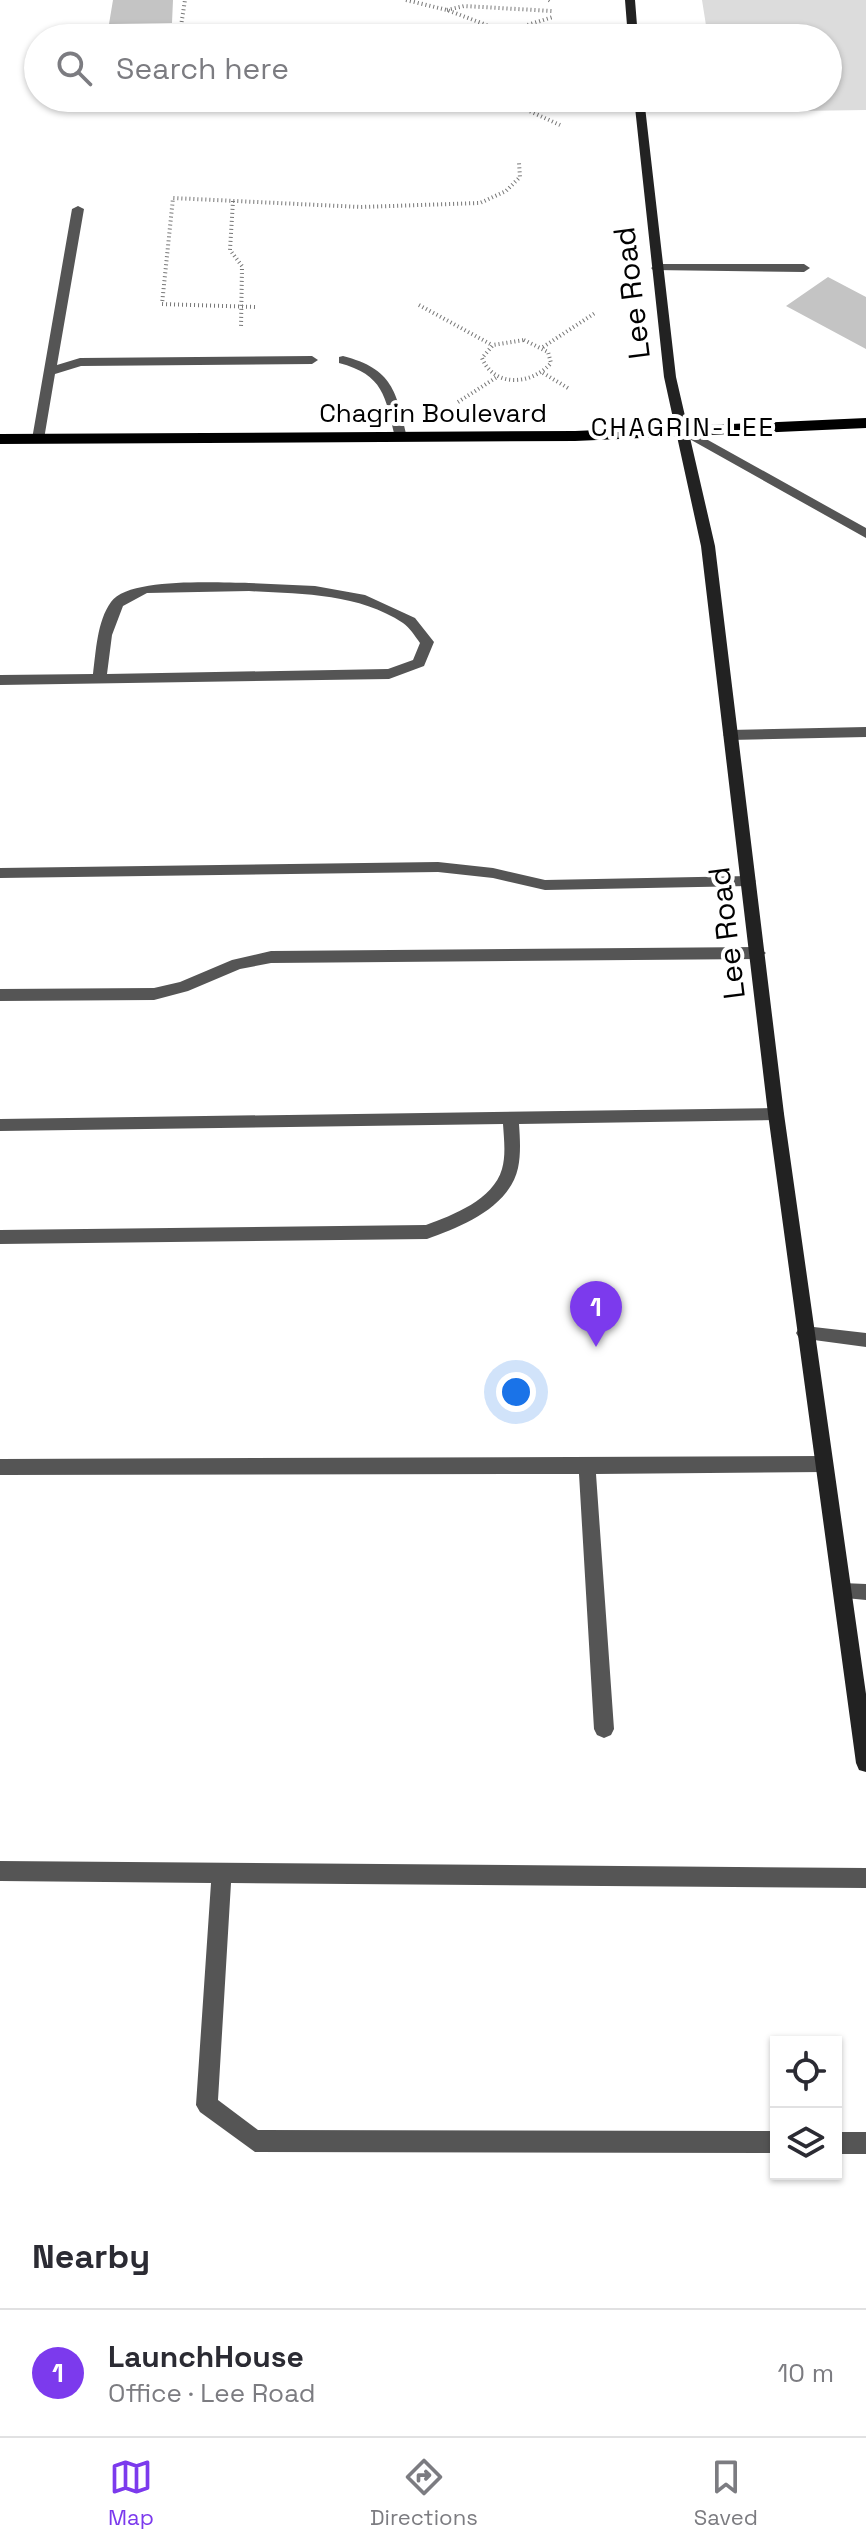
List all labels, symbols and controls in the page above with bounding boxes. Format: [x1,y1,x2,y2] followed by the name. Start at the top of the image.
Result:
[24,24,842,112] search box
[52,46,96,90] icon: search
[116,49,289,88] text: Search here
[604,225,659,362] street label: Lee Road
[319,396,547,430] street label: Chagrin Boulevard
[591,410,775,444] district label: CHAGRIN-LEE
[699,865,754,1002] street label: Lee Road
[570,1281,622,1347] pin: 1
[496,1372,536,1412] your location
[770,2036,842,2180] map controls
[770,2036,842,2108] button: locate
[770,2108,842,2180] button: layers
[32,2235,150,2278] text: Nearby
[108,2337,304,2376] text: LaunchHouse
[52,2356,64,2390] text: 1
[777,2356,834,2390] text: 10 m
[108,2376,316,2410] text: Office · Lee Road
[108,2455,154,2531] tab: Map
[370,2455,478,2531] tab: Directions
[694,2455,758,2531] tab: Saved

